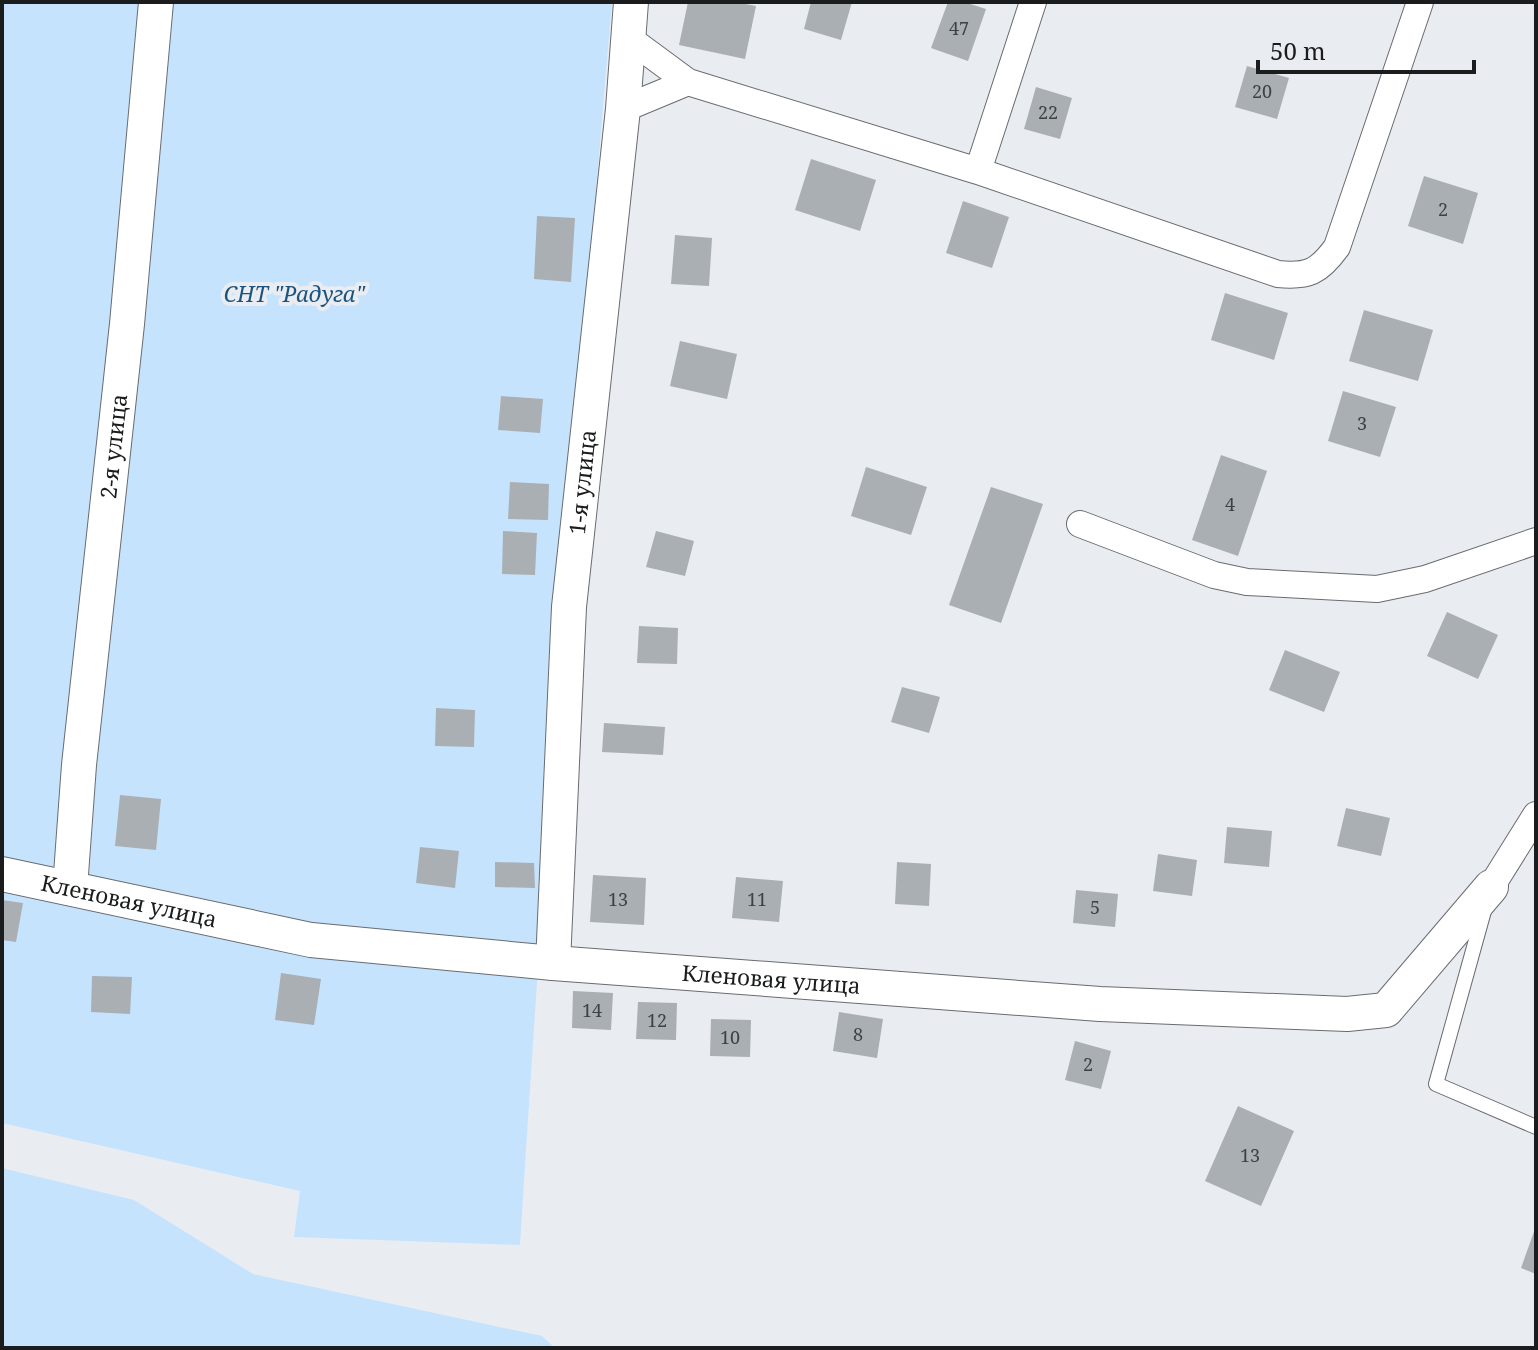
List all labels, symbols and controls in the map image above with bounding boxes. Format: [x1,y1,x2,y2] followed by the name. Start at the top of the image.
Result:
[949,16,969,40] house number: 47
[1258,24,1474,74] scale bar
[1270,34,1326,67] text: 50 m
[1252,79,1272,103] house number: 20
[1038,100,1058,124] house number: 22
[1438,197,1448,221] house number: 2
[223,278,366,308] park label: СНТ "Радуга"
[92,392,133,500] street label: 2-я улица
[1357,411,1367,435] house number: 3
[561,428,602,536] street label: 1-я улица
[1225,492,1235,516] house number: 4
[39,867,220,934] street label: Кленовая улица
[608,887,628,911] house number: 13
[747,887,767,911] house number: 11
[1090,895,1100,919] house number: 5
[681,957,862,1000] street label: Кленовая улица
[582,998,602,1022] house number: 14
[647,1008,667,1032] house number: 12
[853,1022,863,1046] house number: 8
[720,1025,740,1049] house number: 10
[1083,1052,1093,1076] house number: 2
[1240,1143,1260,1167] house number: 13

